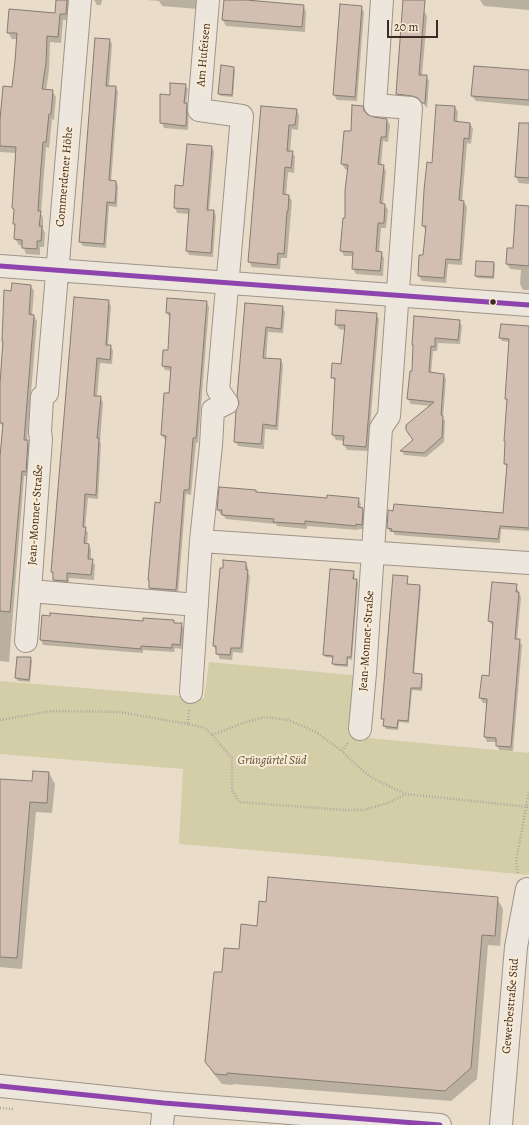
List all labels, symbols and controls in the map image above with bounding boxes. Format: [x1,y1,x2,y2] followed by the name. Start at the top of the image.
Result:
[389,12,440,38] scale bar
[394,19,418,35] text: 20 m
[194,23,214,87] street label: Am Hufeisen
[53,126,77,228] street label: Commerdener Höhe
[488,297,498,307] unlabelled marker
[25,464,47,566] street label: Jean-Monnet-Straße
[356,590,378,692] street label: Jean-Monnet-Straße
[238,754,306,768] park label: Grüngürtel Süd
[500,958,522,1054] street label: Gewerbestraße Süd

